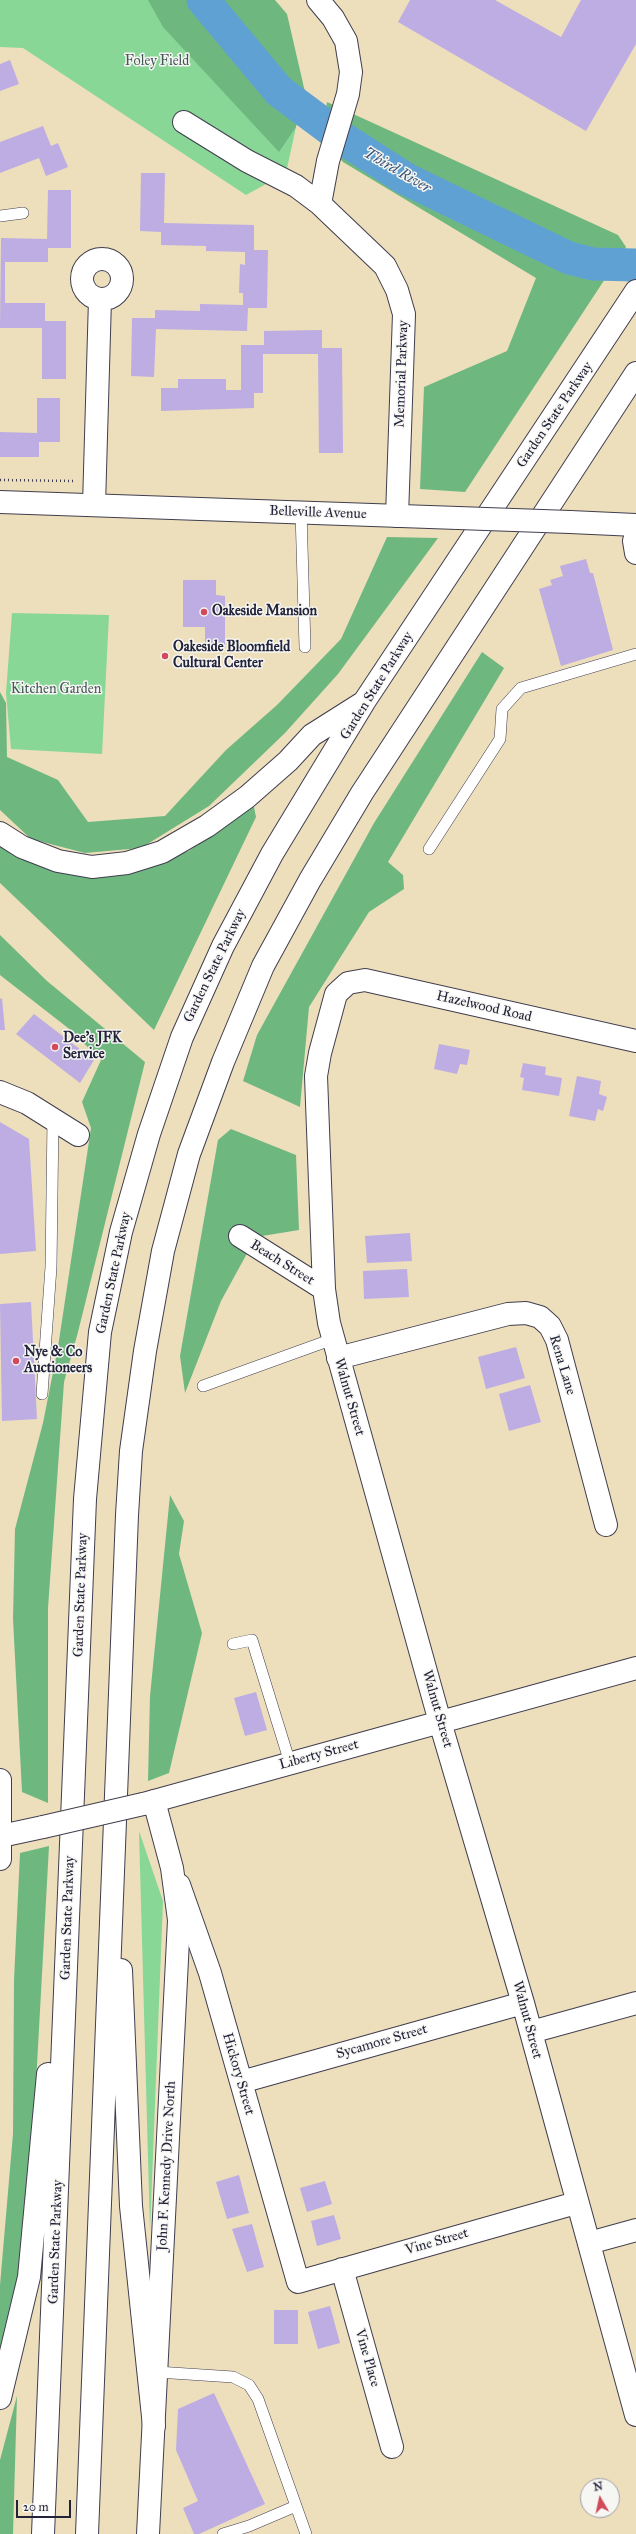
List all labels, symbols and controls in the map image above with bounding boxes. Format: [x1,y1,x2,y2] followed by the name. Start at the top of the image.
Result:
[125,54,189,70] park label: Foley Field
[360,144,434,198] water label: Third River
[392,320,412,428] street label: Memorial Parkway
[513,359,597,471] street label: Garden State Parkway
[269,503,367,523] street label: Belleville Avenue
[212,604,317,620] place label: Oakeside Mansion
[199,607,209,617] marker: Oakeside Mansion
[337,629,417,743] street label: Garden State Parkway
[173,640,290,672] place label: Oakeside Bloomfield Cultural Center
[160,651,170,661] marker: Oakeside Bloomfield Cultural Center
[11,682,101,698] park label: Kitchen Garden
[180,906,250,1026] street label: Garden State Parkway
[435,988,533,1026] street label: Hazelwood Road
[63,1031,122,1064] place label: Dee's JFK Service
[50,1042,60,1052] marker: Dee's JFK Service
[93,1210,135,1336] street label: Garden State Parkway
[247,1237,317,1289] street label: Beach Street
[545,1333,579,1397] street label: Rena Lane
[24,1345,92,1378] place label: Nye & Co Auctioneers
[11,1356,21,1366] marker: Nye & Co Auctioneers
[330,1356,368,1438] street label: Walnut Street
[70,1533,92,1657] street label: Garden State Parkway
[418,1668,456,1750] street label: Walnut Street
[278,1736,360,1774] street label: Liberty Street
[57,1856,79,1980] street label: Garden State Parkway
[509,1979,545,2061] street label: Walnut Street
[335,2021,429,2063] street label: Sycamore Street
[218,2031,258,2117] street label: Hickory Street
[154,2081,180,2251] street label: John F. Kennedy Drive North
[45,2180,67,2304] street label: Garden State Parkway
[404,2225,470,2259] street label: Vine Street
[351,2327,383,2389] street label: Vine Place
[580,2478,620,2518] north arrow
[593,2479,604,2494] text: N
[18,2492,73,2518] scale bar
[23,2500,49,2514] text: 20 m

